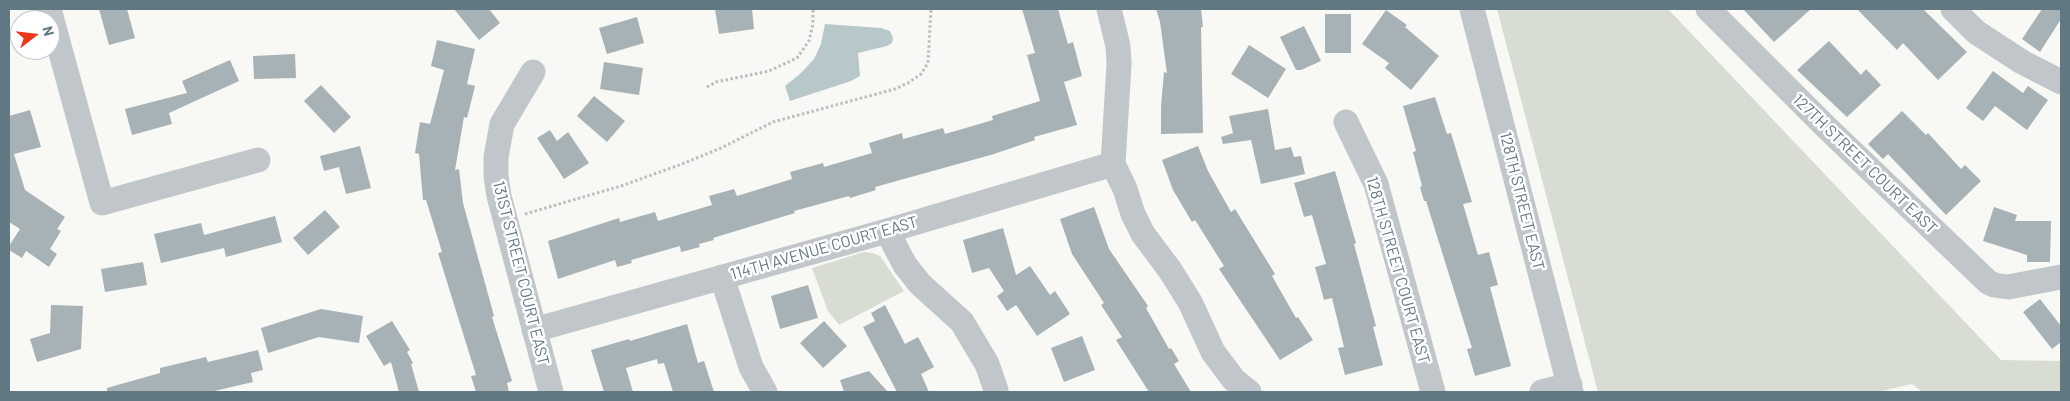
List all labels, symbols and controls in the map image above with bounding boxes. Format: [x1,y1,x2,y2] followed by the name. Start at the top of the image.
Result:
[10,10,60,60] north arrow
[39,24,58,38] text: N
[1789,90,1941,238] street label: 127TH STREET COURT EAST
[1496,130,1548,272] street label: 128TH STREET EAST
[1362,174,1434,366] street label: 128TH STREET COURT EAST
[489,179,553,367] street label: 131ST STREET COURT EAST
[728,212,920,284] street label: 114TH AVENUE COURT EAST

